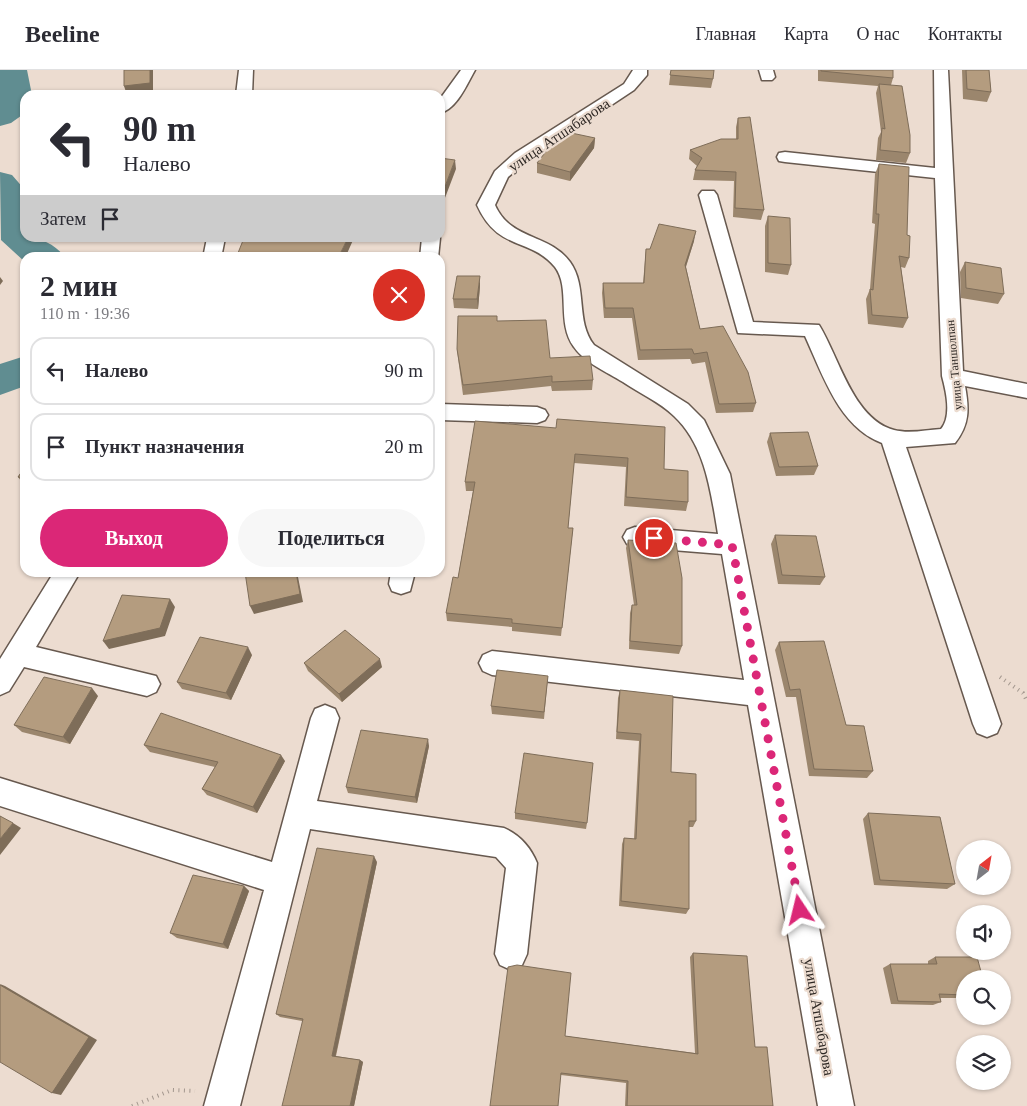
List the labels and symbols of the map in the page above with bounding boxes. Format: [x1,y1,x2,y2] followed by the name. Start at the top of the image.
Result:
[505,95,613,175] street label: улица Атшабарова
[943,319,965,411] street label: улица Таншолпан
[633,517,675,559] pin
[956,840,1011,895] north arrow
[773,883,825,935] position arrow
[801,957,837,1077] street label: улица Атшабарова

